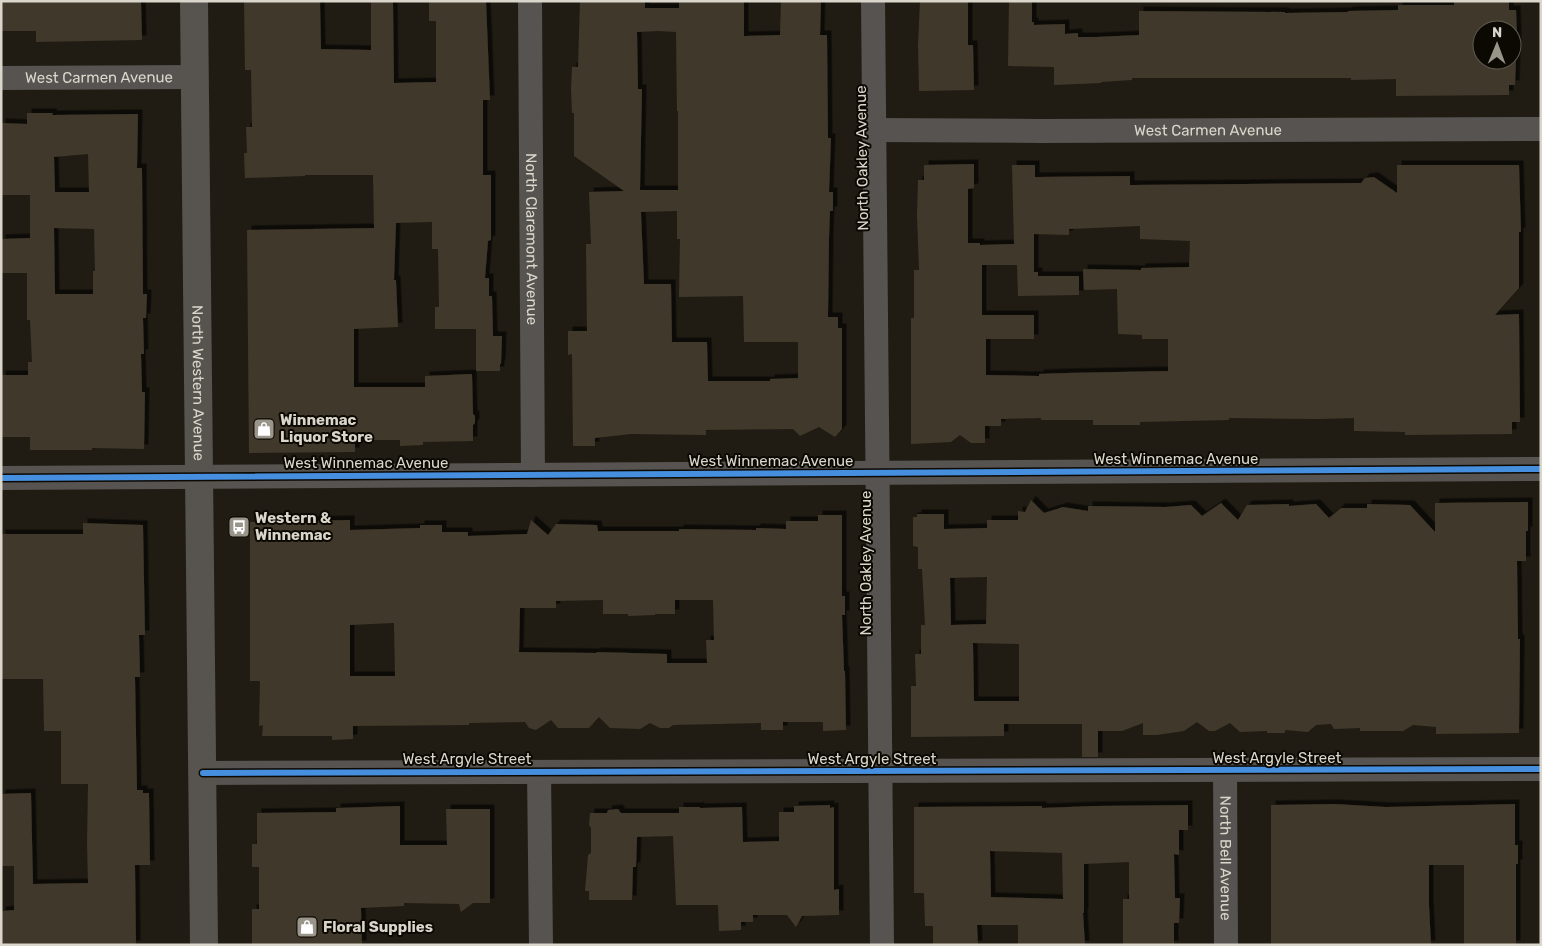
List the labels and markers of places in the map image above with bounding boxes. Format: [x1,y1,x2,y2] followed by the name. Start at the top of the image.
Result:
[280,411,373,446] place label: Winnemac Liquor Store
[252,417,276,441] shop icon: Winnemac Liquor Store
[255,509,332,544] place label: Western & Winnemac
[227,515,251,539] bus stop icon: Western & Winnemac
[295,915,319,939] shop icon: Floral Supplies
[323,918,433,936] place label: Floral Supplies

